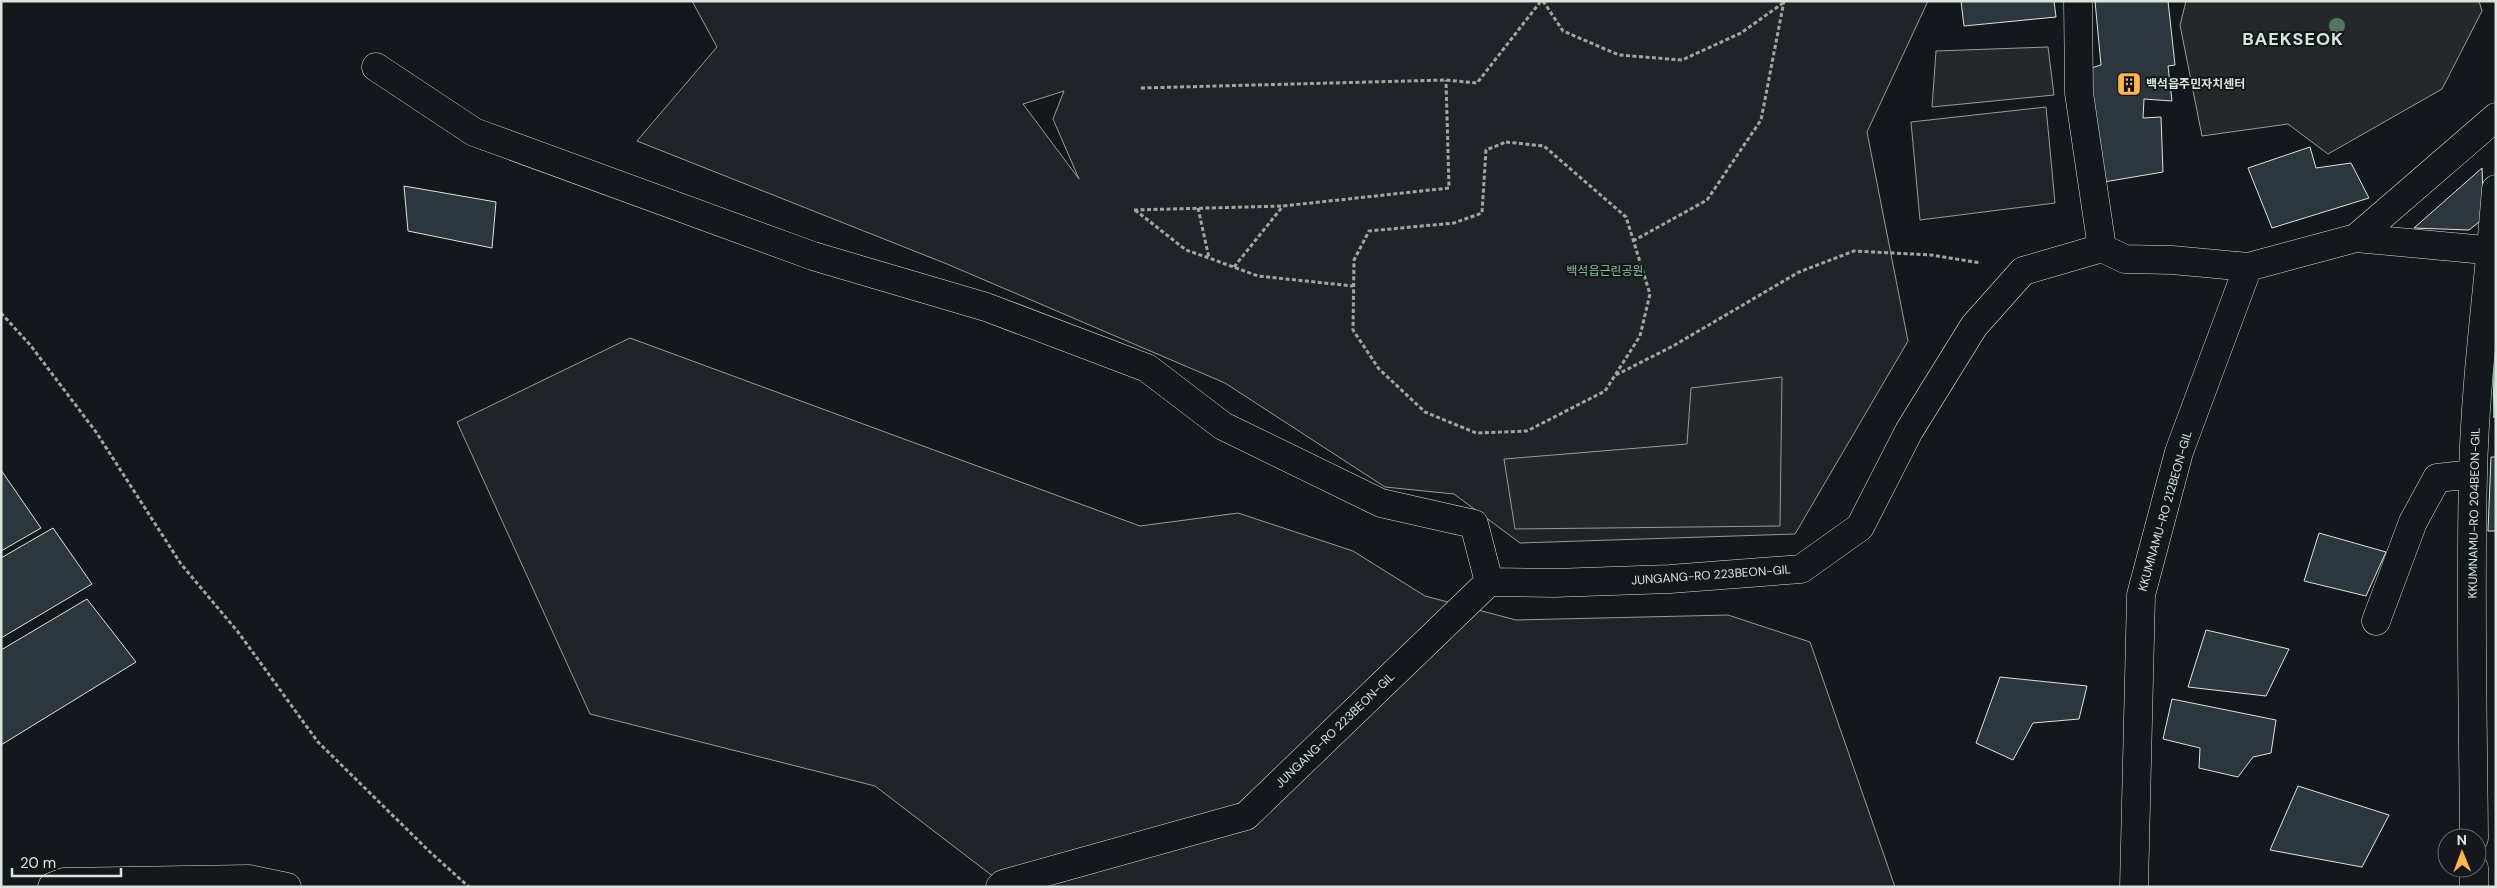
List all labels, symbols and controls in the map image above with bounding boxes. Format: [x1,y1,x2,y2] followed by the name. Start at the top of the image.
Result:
[2242,27,2344,51] district label: BAEKSEOK
[2116,71,2142,97] building icon: 백석읍주민자치센터
[2146,76,2245,92] place label: 백석읍주민자치센터
[1566,263,1644,279] park label: 백석읍근린공원
[2465,427,2483,599] street label: KKUMNAMU-RO 204BEON-GIL
[2134,429,2196,593] street label: KKUMNAMU-RO 212BEON-GIL
[1631,561,1791,589] street label: JUNGANG-RO 223BEON-GIL
[1272,669,1398,791] street label: JUNGANG-RO 223BEON-GIL
[2437,828,2487,878] north arrow
[2457,831,2467,849] text: N
[12,846,121,878] scale bar
[20,853,56,873] text: 20 m

